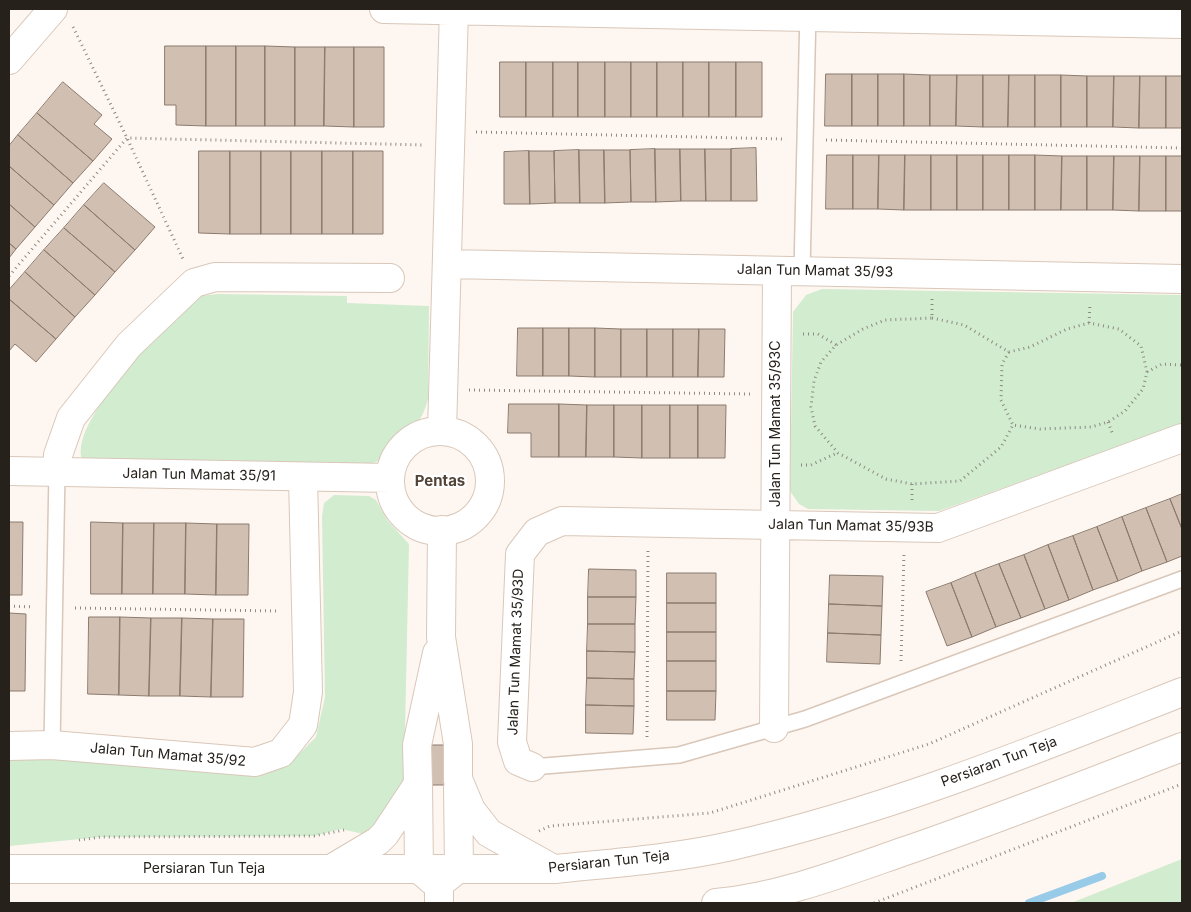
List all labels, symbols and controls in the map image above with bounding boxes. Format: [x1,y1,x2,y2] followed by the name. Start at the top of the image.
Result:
[737,261,893,281] street label: Jalan Tun Mamat 35/93
[768,341,784,507] street label: Jalan Tun Mamat 35/93C
[122,465,276,485] street label: Jalan Tun Mamat 35/91
[415,472,465,490] district label: Pentas
[768,516,934,536] street label: Jalan Tun Mamat 35/93B
[505,568,527,736] street label: Jalan Tun Mamat 35/93D
[939,733,1059,791] street label: Persiaran Tun Teja
[89,740,247,770] street label: Jalan Tun Mamat 35/92
[547,847,671,877] street label: Persiaran Tun Teja
[143,861,265,877] street label: Persiaran Tun Teja

